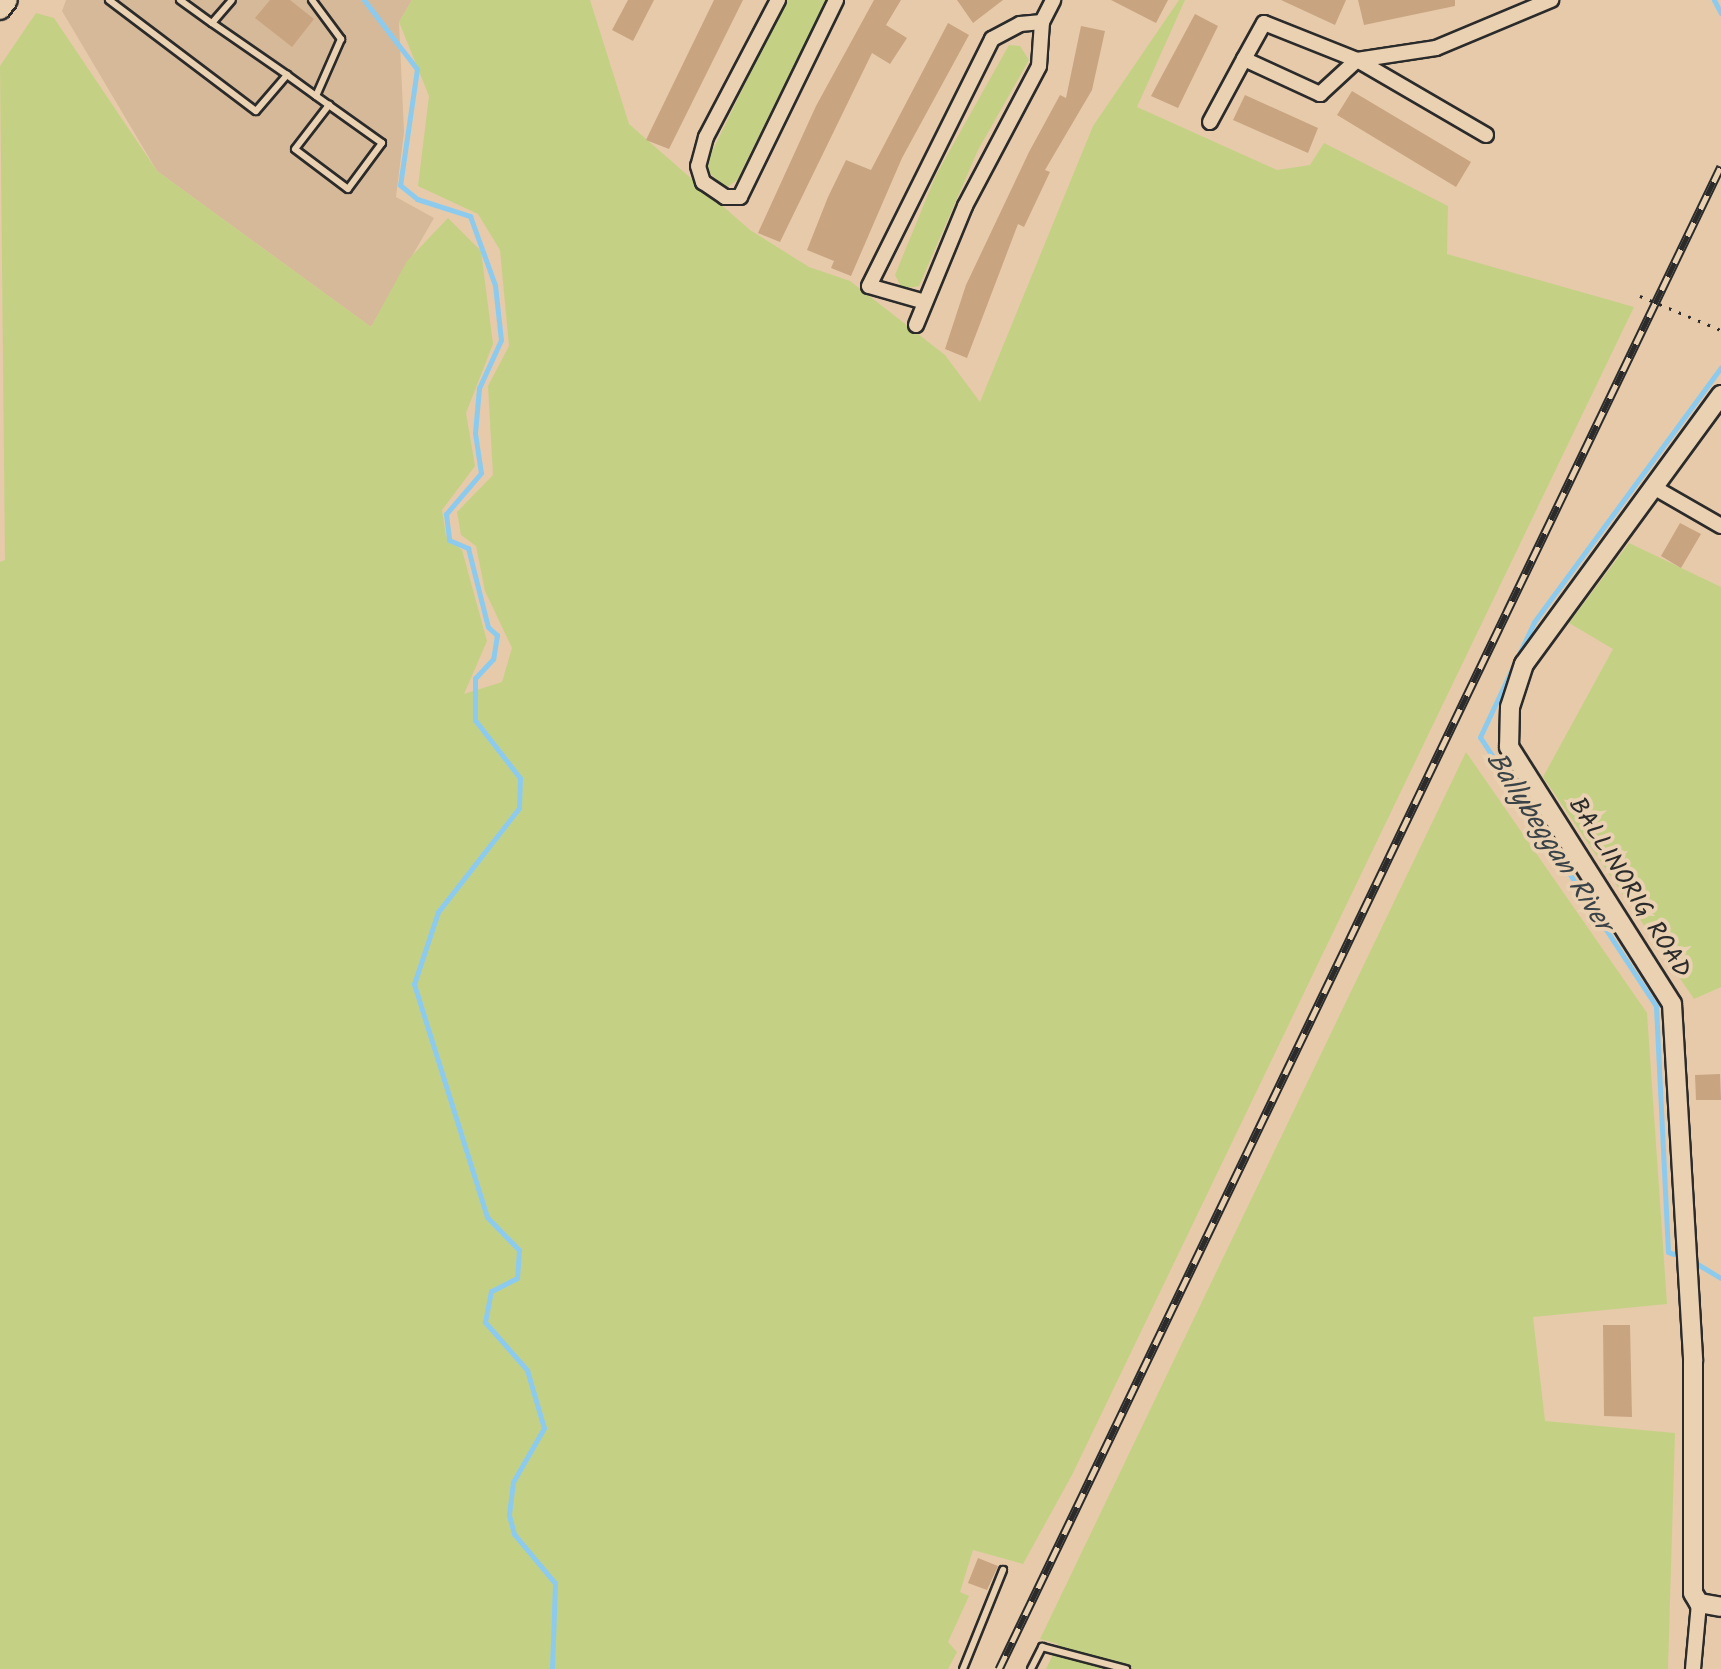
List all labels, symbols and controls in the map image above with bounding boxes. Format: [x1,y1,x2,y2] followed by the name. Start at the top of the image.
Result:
[1477,746,1619,938] water label: Ballybeggan River
[1561,792,1697,984] street label: BALLINORIG ROAD

